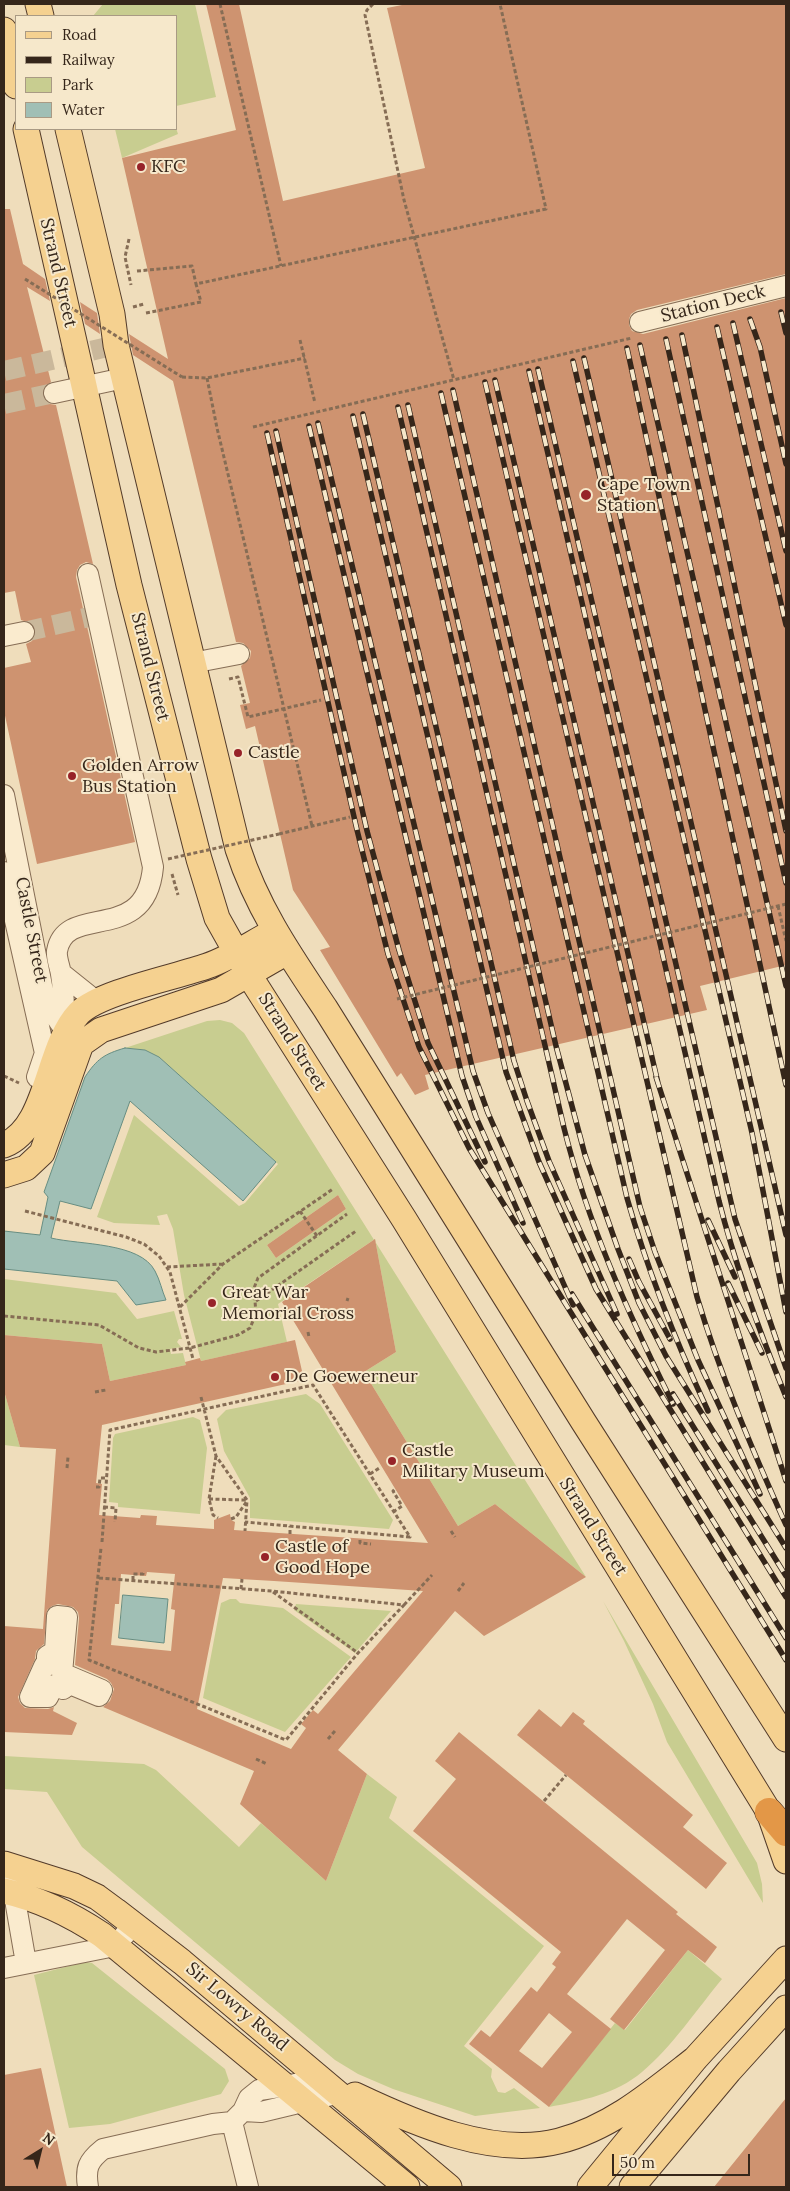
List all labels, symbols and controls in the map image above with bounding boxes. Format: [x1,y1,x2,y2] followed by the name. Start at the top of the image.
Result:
[15,15,178,130] legend
[62,25,97,44] text: Road
[62,50,115,69] text: Railway
[62,75,93,94] text: Park
[62,100,104,119] text: Water
[151,156,186,178] place label: KFC
[135,161,147,173] marker: KFC
[35,216,81,330] street label: Strand Street
[659,281,767,327] street label: Station Deck
[597,474,690,516] place label: Cape Town Station
[579,488,593,502] marker: Cape Town Station
[126,610,174,724] street label: Strand Street
[248,742,300,764] place label: Castle
[232,747,244,759] marker: Castle
[82,755,199,798] place label: Golden Arrow Bus Station
[66,770,78,782] marker: Golden Arrow Bus Station
[10,875,52,985] street label: Castle Street
[253,989,331,1095] street label: Strand Street
[222,1282,354,1325] place label: Great War Memorial Cross
[206,1297,218,1309] marker: Great War Memorial Cross
[285,1366,418,1388] place label: De Goewerneur
[269,1371,281,1383] marker: De Goewerneur
[402,1440,545,1482] place label: Castle Military Museum
[386,1455,398,1467] marker: Castle Military Museum
[554,1474,632,1580] street label: Strand Street
[275,1536,370,1578] place label: Castle of Good Hope
[259,1551,271,1563] marker: Castle of Good Hope
[181,1958,293,2056] street label: Sir Lowry Road
[15,2126,65,2176] north arrow
[39,2128,58,2149] text: N
[615,2144,752,2176] scale bar
[620,2153,655,2172] text: 50 m

